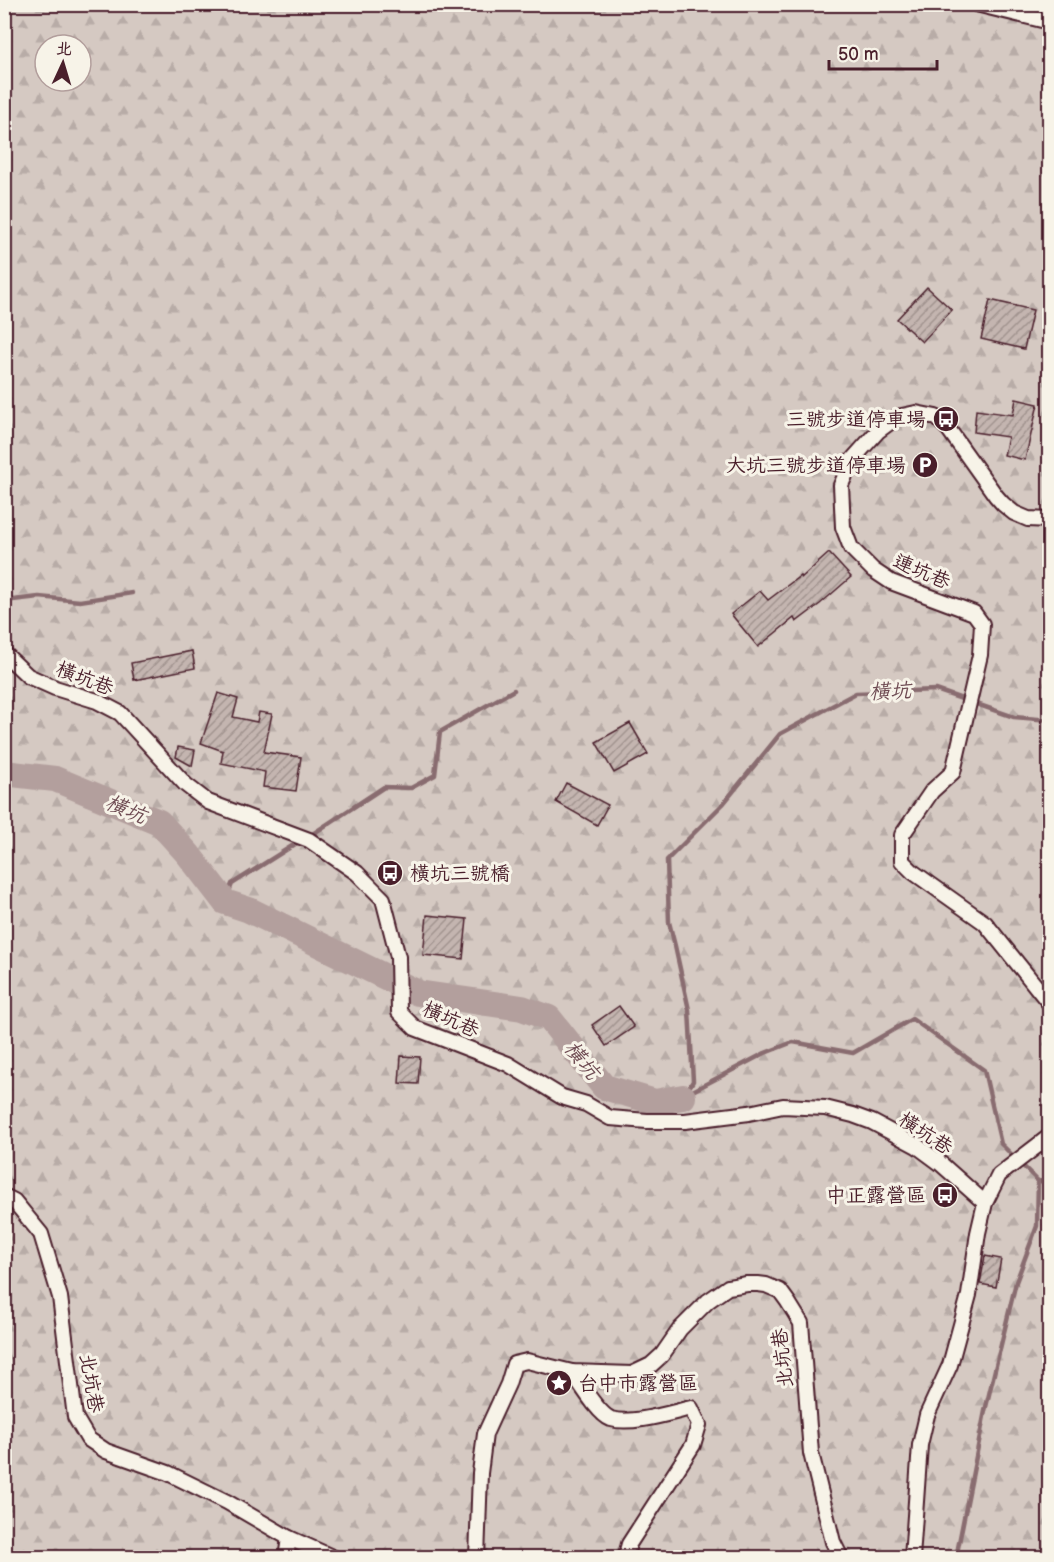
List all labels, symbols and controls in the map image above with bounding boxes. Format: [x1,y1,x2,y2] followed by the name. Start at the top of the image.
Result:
[33,33,93,93] north arrow
[829,33,937,71] scale bar
[55,39,73,60] text: 北
[838,44,879,65] text: 50 m
[931,404,961,434] bus stop icon: 三號步道停車場
[786,408,926,432] place label: 三號步道停車場
[910,450,940,480] parking icon: 大坑三號步道停車場
[726,454,906,478] place label: 大坑三號步道停車場
[889,549,955,595] street label: 連坑巷
[52,657,118,701] street label: 橫坑巷
[869,678,913,705] water label: 橫坑
[102,790,152,830] water label: 橫坑
[375,858,405,888] bus stop icon: 橫坑三號橋
[410,862,510,886] place label: 橫坑三號橋
[418,997,484,1043] street label: 橫坑巷
[559,1036,606,1086] water label: 橫坑
[894,1107,958,1161] street label: 橫坑巷
[930,1180,960,1210] bus stop icon: 中正露營區
[826,1184,926,1208] place label: 中正露營區
[767,1326,799,1389] street label: 北坑巷
[74,1352,108,1416] street label: 北坑巷
[544,1368,574,1398] place icon: 台中市露營區
[578,1372,698,1396] place label: 台中市露營區

